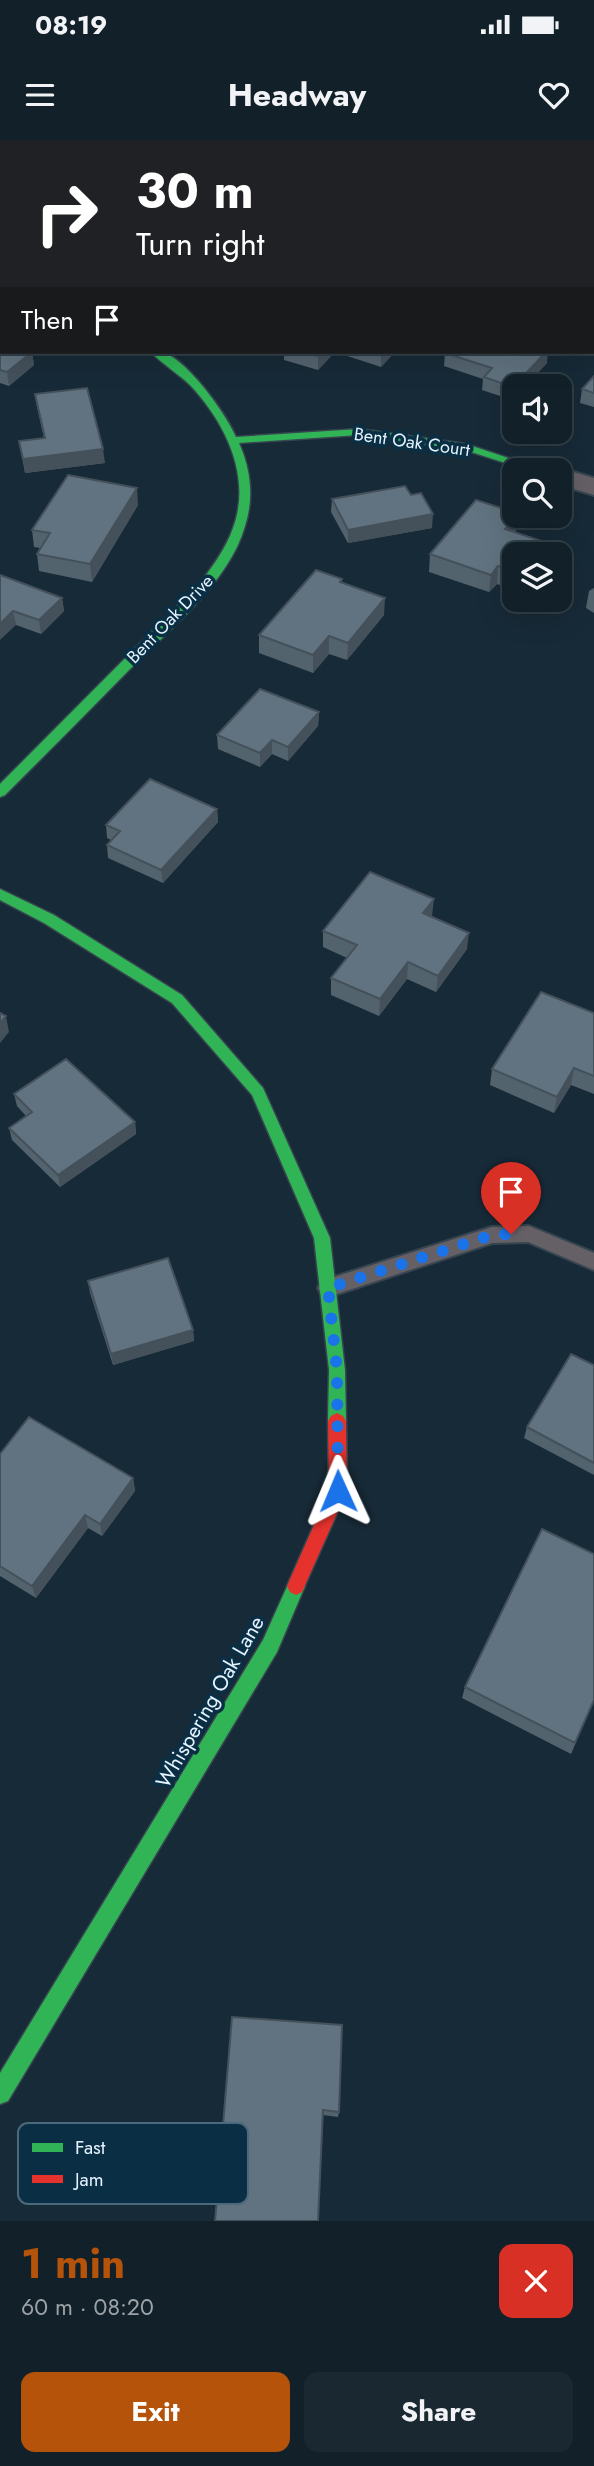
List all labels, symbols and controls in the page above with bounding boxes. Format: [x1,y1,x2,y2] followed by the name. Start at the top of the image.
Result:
[35,6,108,44] text: 08:19
[228,72,366,118] text: Headway
[21,76,59,114] icon: menu
[535,76,573,114] icon: heart
[136,156,254,226] text: 30 m
[21,168,112,259] icon: right
[136,221,265,267] text: Turn right
[21,301,74,339] text: Then
[88,301,126,339] icon: arrive
[502,374,572,612] map controls
[502,374,572,444] button: sound
[352,421,472,463] street label: Bent Oak Court
[502,458,572,528] button: search
[502,542,572,612] button: layers
[121,569,219,669] street label: Bent Oak Drive
[481,1162,541,1234] pin
[492,1173,530,1211] icon: arrive
[301,1454,375,1528] position arrow
[148,1610,272,1794] street label: Whispering Oak Lane
[18,2123,248,2204] legend
[75,2134,106,2161] text: Fast
[72,2166,104,2193] text: Jam
[21,2233,125,2294] text: 1 min
[499,2244,573,2318] button: close
[21,2290,154,2324] text: 60 m · 08:20
[21,2372,290,2452] button: Exit
[304,2372,573,2452] button: Share

